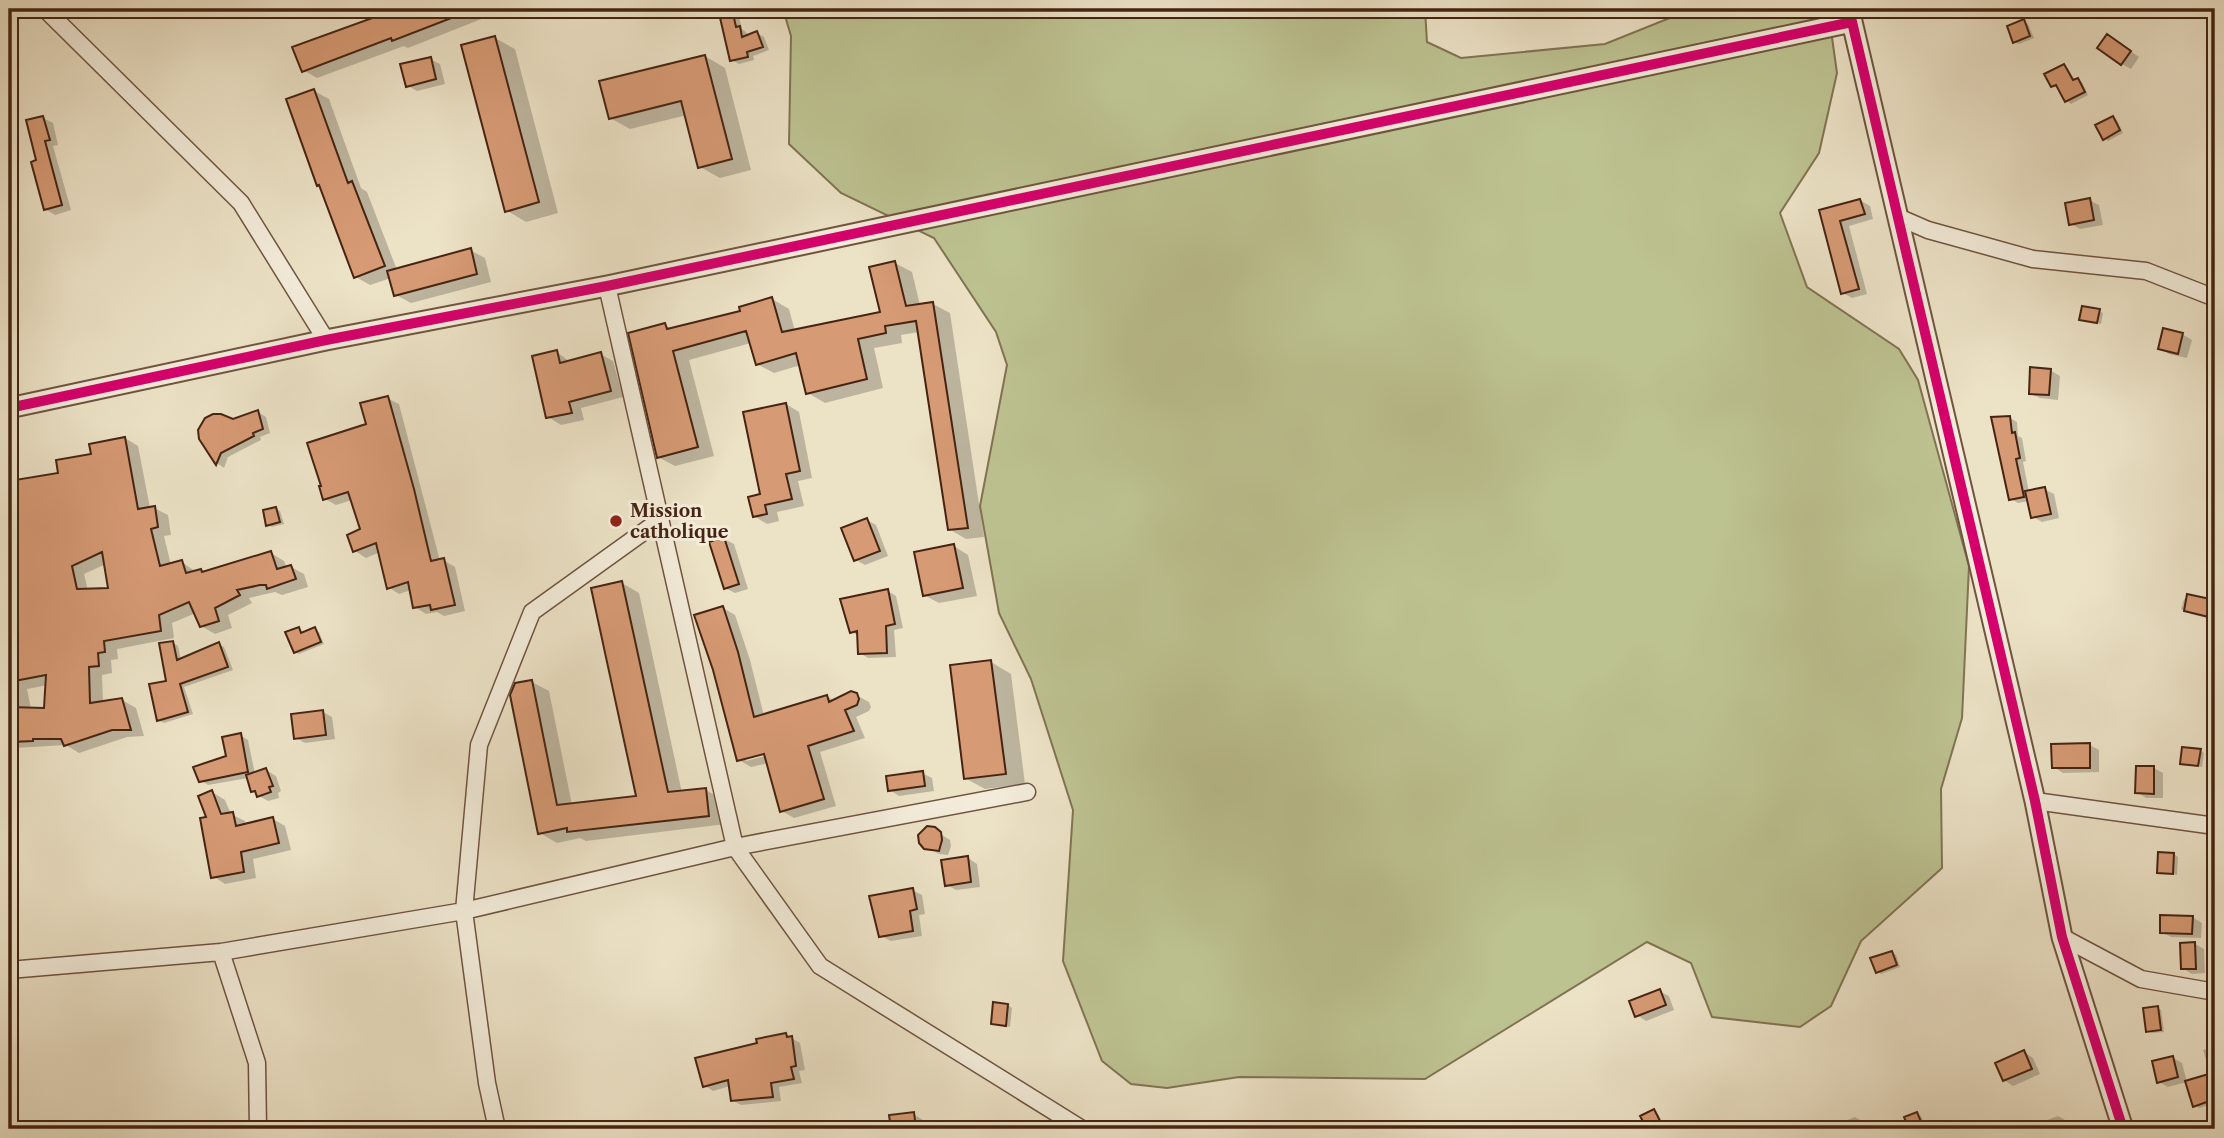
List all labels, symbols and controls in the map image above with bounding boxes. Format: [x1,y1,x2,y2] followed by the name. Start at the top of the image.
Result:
[630,500,729,543] place label: Mission catholique
[608,513,624,529] marker: Mission catholique

